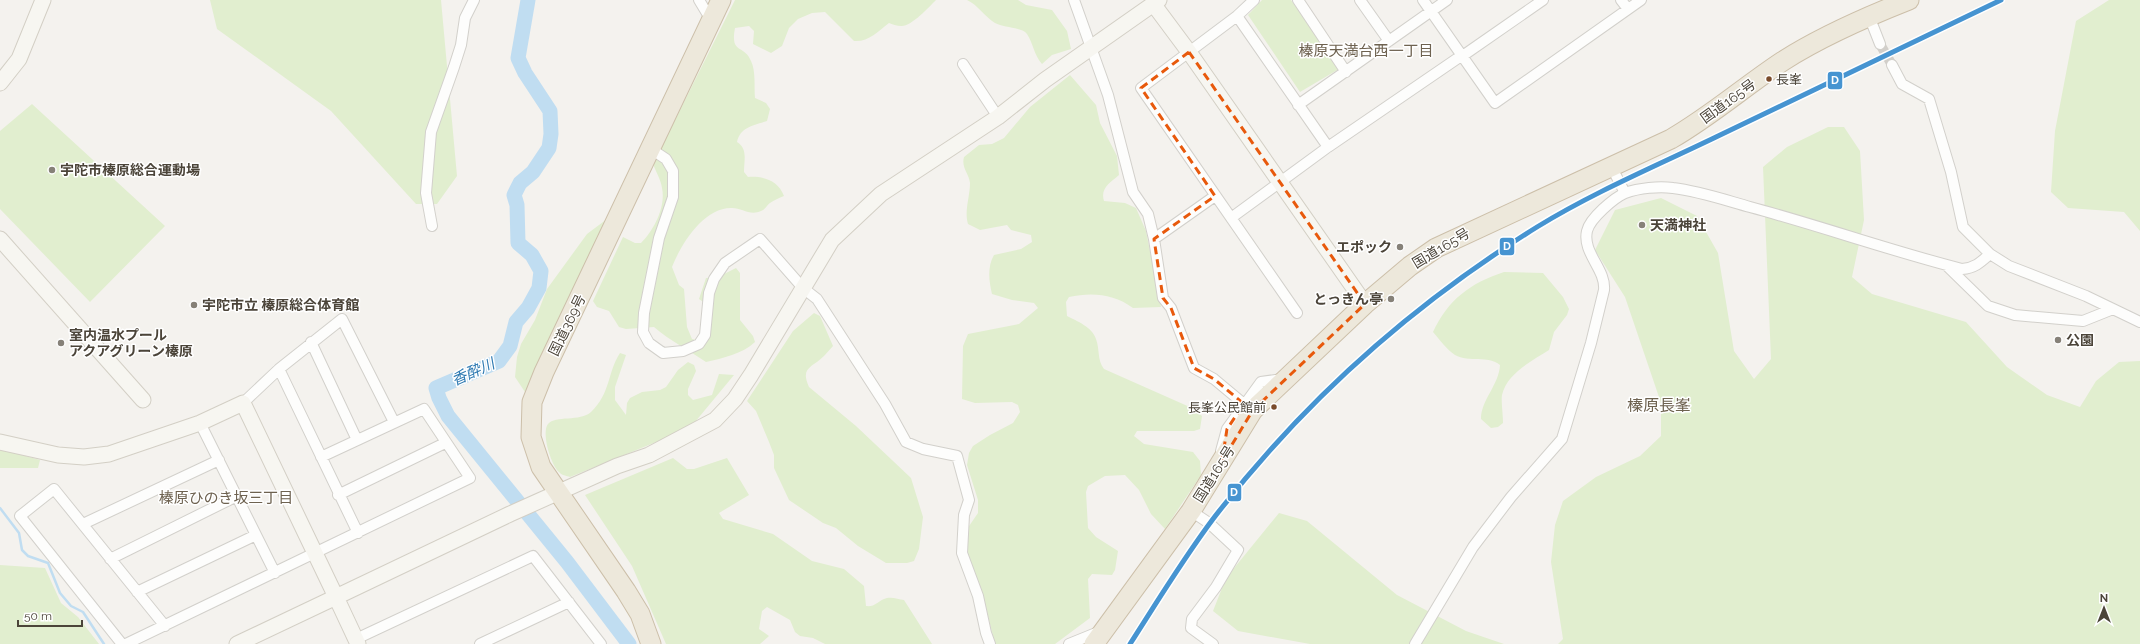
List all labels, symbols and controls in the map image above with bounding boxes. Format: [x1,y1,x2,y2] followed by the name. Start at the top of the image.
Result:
[1298,42,1434,60] district label: 榛原天満台西一丁目
[1827,71,1843,90] line badge: D
[1776,72,1802,87] place label: 長峯
[1764,74,1774,84] marker: 長峯
[1831,74,1839,87] text: D
[1697,76,1759,126] street label: 国道165号
[60,162,200,178] place label: 宇陀市榛原総合運動場
[47,165,57,175] marker: 宇陀市榛原総合運動場
[1650,217,1706,233] place label: 天満神社
[1637,220,1647,230] marker: 天満神社
[1409,225,1473,271] street label: 国道165号
[1499,237,1515,256] line badge: D
[1336,239,1392,255] place label: エポック
[1503,240,1511,253] text: D
[1395,242,1405,252] marker: エポック
[1313,291,1383,307] place label: とっきん亭
[545,292,589,358] street label: 国道369号
[1386,294,1396,304] marker: とっきん亭
[202,297,359,313] place label: 宇陀市立 榛原総合体育館
[189,300,199,310] marker: 宇陀市立 榛原総合体育館
[69,327,193,359] place label: 室内温水プール アクアグリーン榛原
[2066,332,2094,348] place label: 公園
[2053,335,2063,345] marker: 公園
[56,338,66,348] marker: 室内温水プール アクアグリーン榛原
[449,354,499,389] water label: 香酔川
[1627,396,1691,415] district label: 榛原長峯
[1188,400,1266,415] place label: 長峯公民館前
[1269,402,1279,412] marker: 長峯公民館前
[1190,443,1238,505] street label: 国道165号
[1227,483,1242,502] line badge: D
[1230,486,1238,499] text: D
[159,489,293,507] district label: 榛原ひのき坂三丁目
[2084,588,2124,628] north arrow
[2100,592,2108,605] text: N
[18,602,82,628] scale bar
[24,609,52,623] text: 50 m

